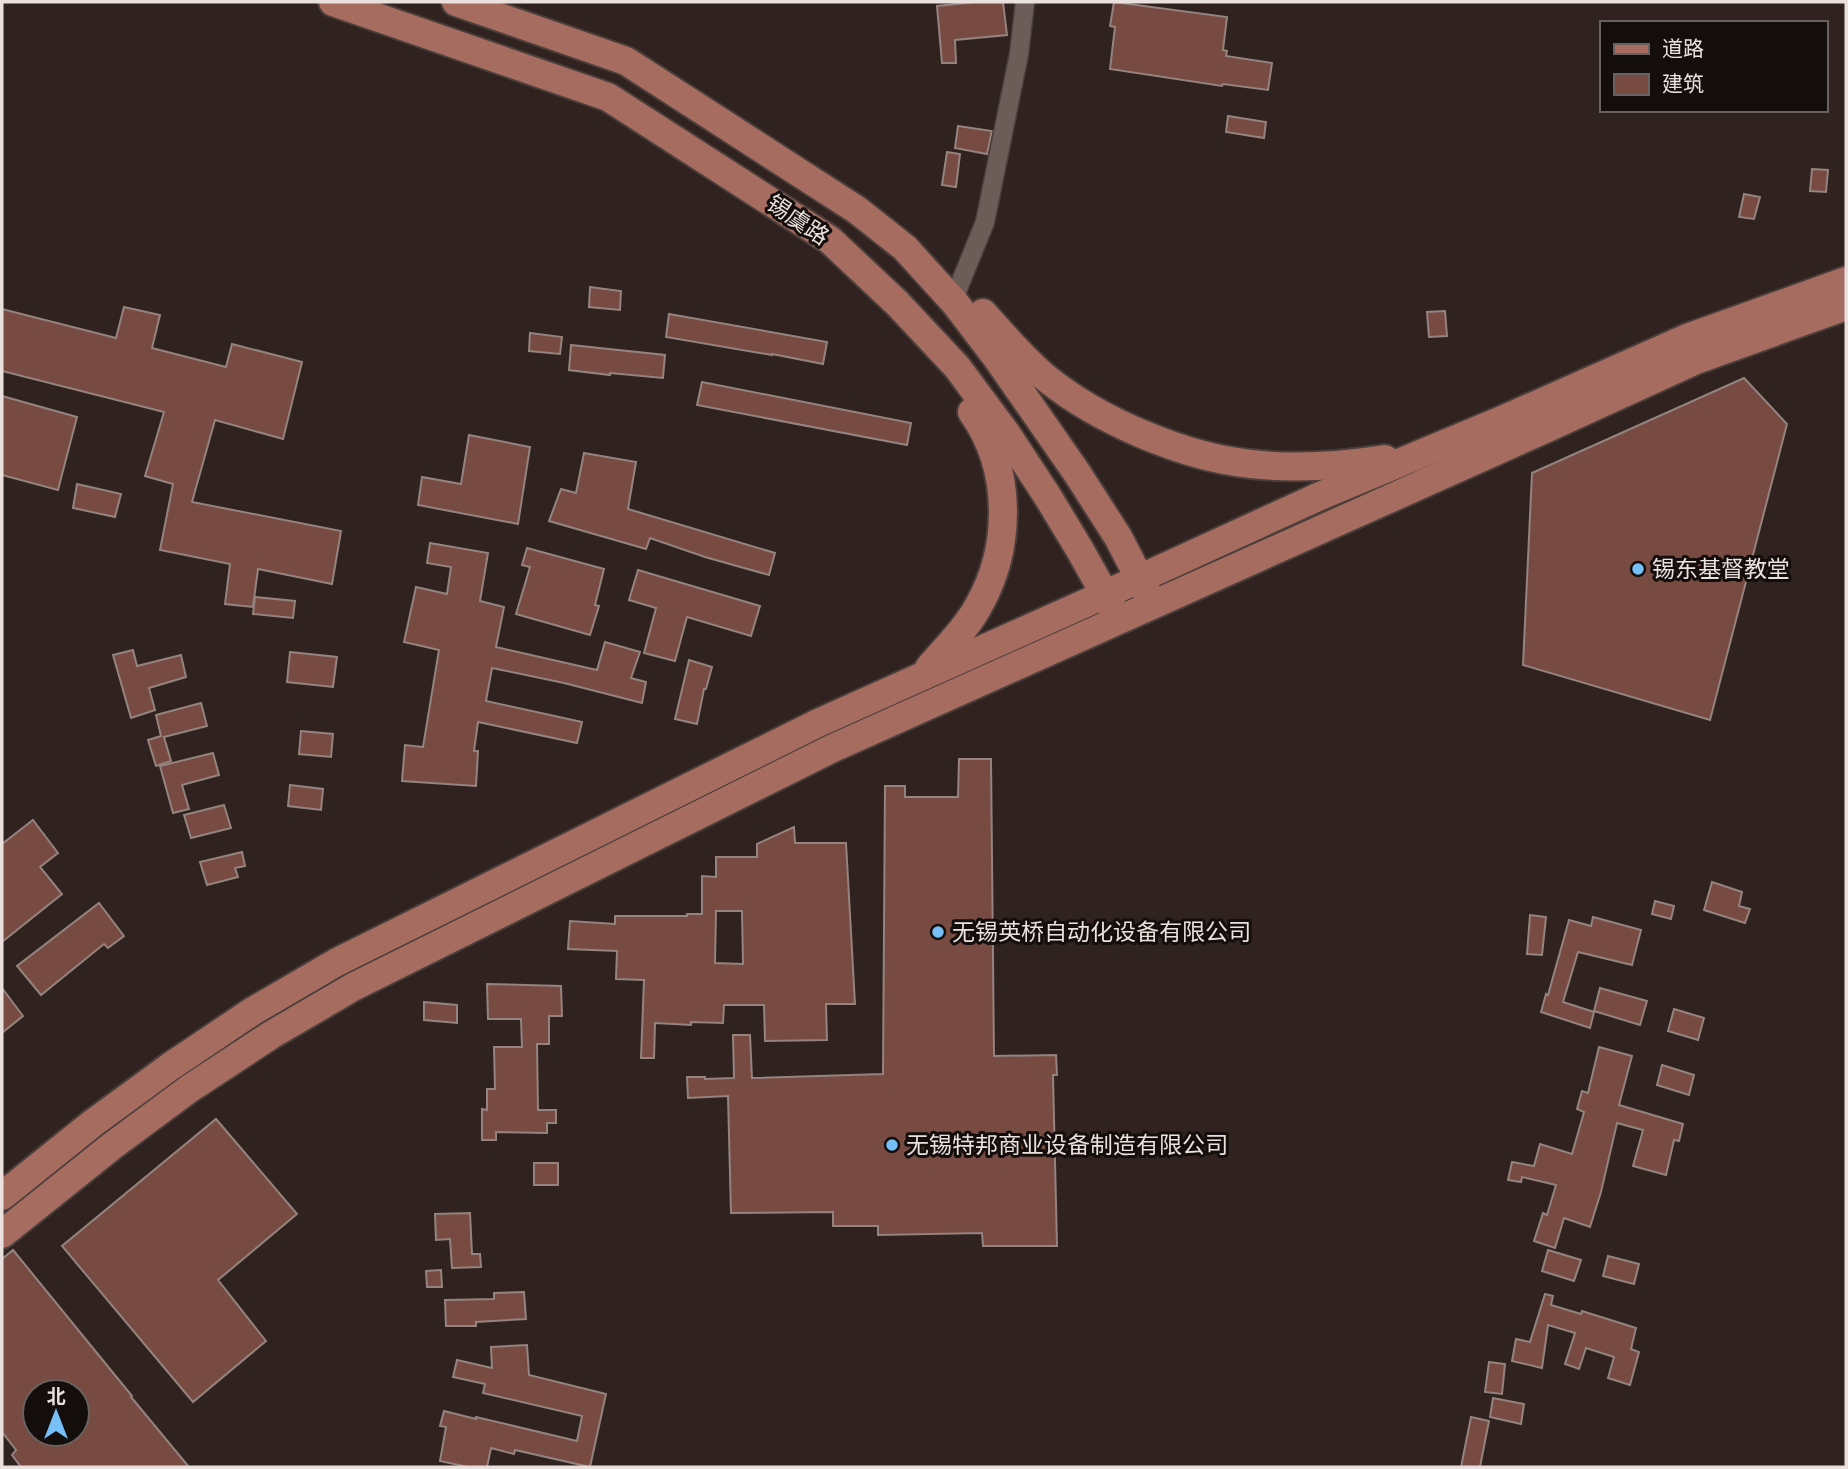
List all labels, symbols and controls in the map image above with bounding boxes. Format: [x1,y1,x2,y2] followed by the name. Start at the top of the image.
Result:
[1600,21,1827,112] legend
[1662,36,1704,61] text: 道路
[1662,71,1704,96] text: 建筑
[762,189,834,251] street label: 锡虞路
[1652,555,1790,583] place label: 锡东基督教堂
[1630,561,1646,577] marker: 锡东基督教堂
[952,918,1251,946] place label: 无锡英桥自动化设备有限公司
[930,924,946,940] marker: 无锡英桥自动化设备有限公司
[906,1131,1228,1159] place label: 无锡特邦商业设备制造有限公司
[884,1137,900,1153] marker: 无锡特邦商业设备制造有限公司
[21,1378,91,1448] north arrow
[46,1385,66,1408] text: 北

